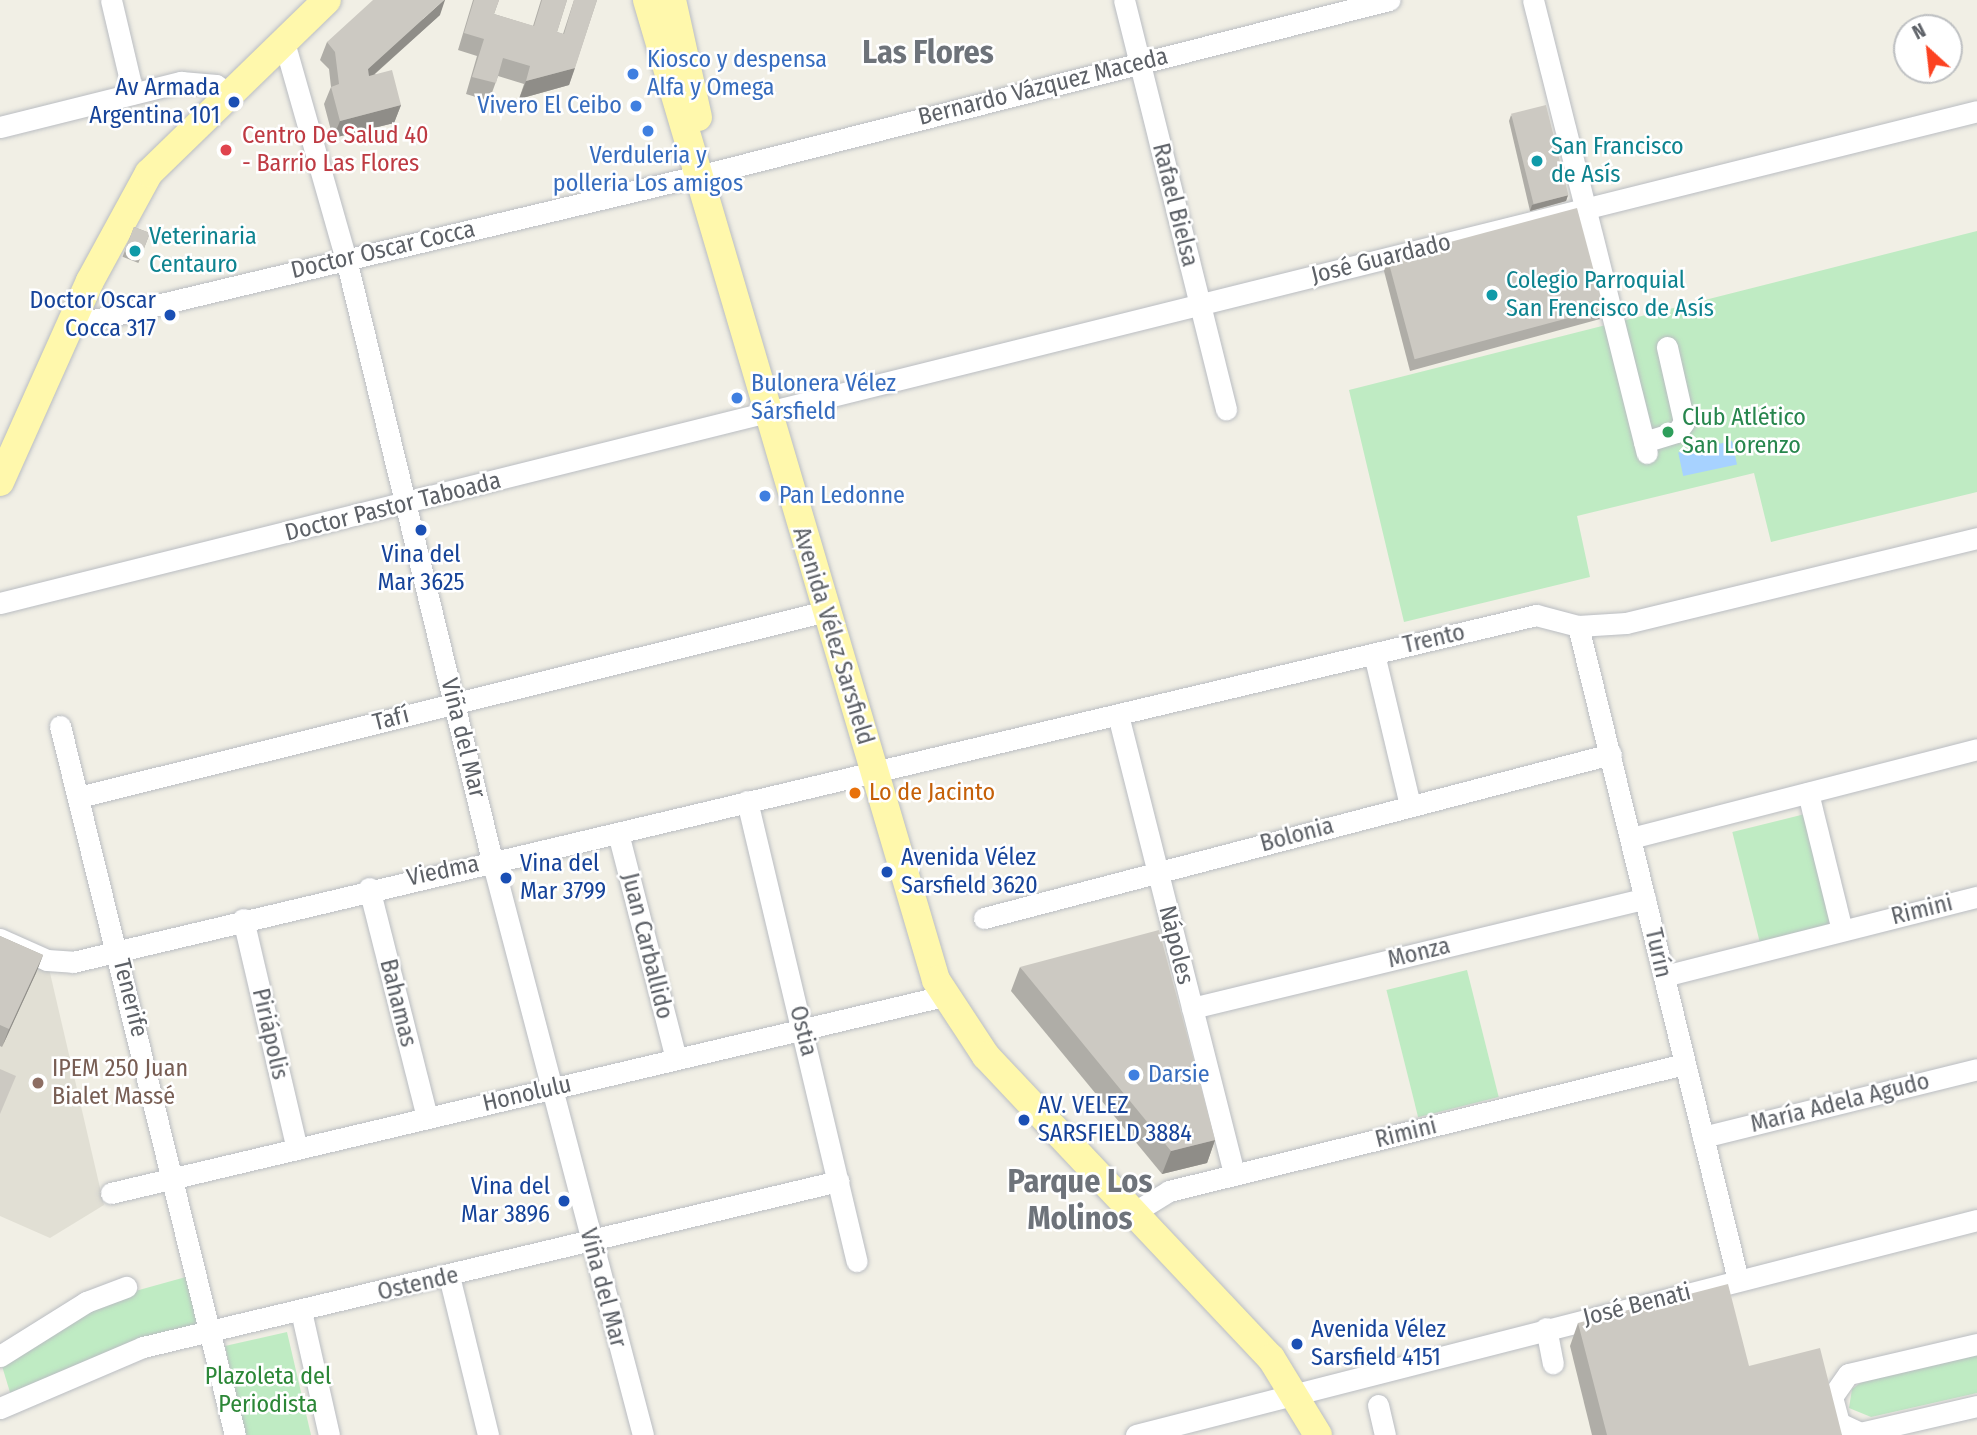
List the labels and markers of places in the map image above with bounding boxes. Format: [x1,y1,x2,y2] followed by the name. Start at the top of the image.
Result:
[647,46,827,102] place label: Kiosco y despensa Alfa y Omega
[625,66,641,82] marker: Kiosco y despensa Alfa y Omega
[89,74,220,130] place label: Av Armada Argentina 101
[477,92,622,120] place label: Vivero El Ceibo
[226,94,242,110] marker: Av Armada Argentina 101
[628,98,644,114] marker: Vivero El Ceibo
[242,122,428,178] place label: Centro De Salud 40 - Barrio Las Flores
[640,123,656,139] marker: Verduleria y polleria Los amigos
[1551,133,1684,189] place label: San Francisco de Asís
[216,140,236,160] marker: Centro De Salud 40 - Barrio Las Flores
[553,142,743,198] place label: Verduleria y polleria Los amigos
[1529,153,1545,169] marker: San Francisco de Asís
[149,223,257,279] place label: Veterinaria Centauro
[127,243,143,259] marker: Veterinaria Centauro
[1506,267,1714,323] place label: Colegio Parroquial San Frencisco de Asís
[30,287,156,343] place label: Doctor Oscar Cocca 317
[1484,287,1500,303] marker: Colegio Parroquial San Frencisco de Asís
[162,307,178,323] marker: Doctor Oscar Cocca 317
[751,370,896,426] place label: Bulonera Vélez Sársfield
[729,390,745,406] marker: Bulonera Vélez Sársfield
[1682,404,1806,460] place label: Club Atlético San Lorenzo
[1660,424,1676,440] marker: Club Atlético San Lorenzo
[779,482,905,510] place label: Pan Ledonne
[757,488,773,504] marker: Pan Ledonne
[413,522,429,538] marker: Vina del Mar 3625
[378,541,464,597] place label: Vina del Mar 3625
[869,779,995,807] place label: Lo de Jacinto
[847,785,863,801] marker: Lo de Jacinto
[901,844,1038,900] place label: Avenida Vélez Sarsfield 3620
[520,850,606,906] place label: Vina del Mar 3799
[879,864,895,880] marker: Avenida Vélez Sarsfield 3620
[498,870,514,886] marker: Vina del Mar 3799
[52,1055,188,1111] place label: IPEM 250 Juan Bialet Massé
[1148,1061,1210,1089] place label: Darsie
[1126,1067,1142,1083] marker: Darsie
[30,1075,46,1091] marker: IPEM 250 Juan Bialet Massé
[1038,1092,1192,1148] place label: AV. VELEZ SARSFIELD 3884
[1016,1112,1032,1128] marker: AV. VELEZ SARSFIELD 3884
[461,1173,550,1229] place label: Vina del Mar 3896
[556,1193,572,1209] marker: Vina del Mar 3896
[1311,1316,1446,1372] place label: Avenida Vélez Sarsfield 4151
[1289,1336,1305,1352] marker: Avenida Vélez Sarsfield 4151

